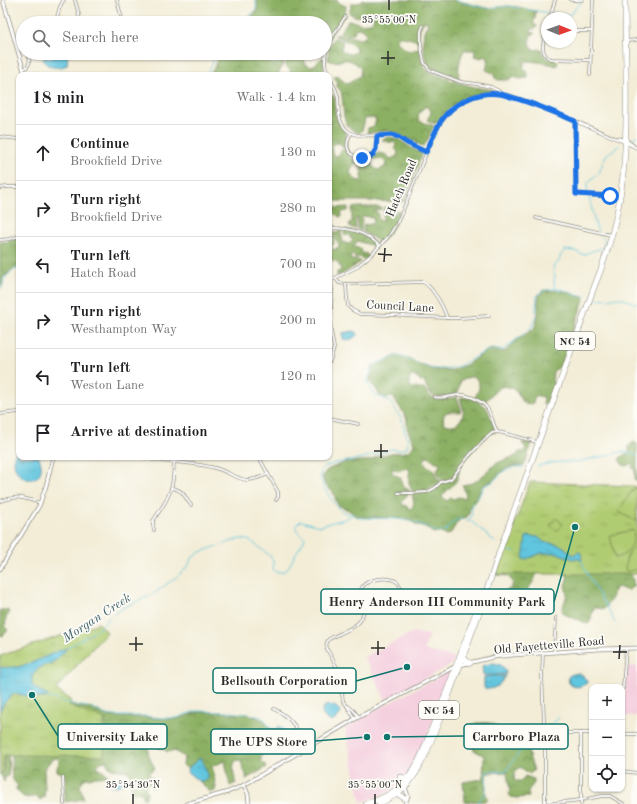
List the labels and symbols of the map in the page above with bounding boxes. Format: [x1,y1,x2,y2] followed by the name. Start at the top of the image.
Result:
[541,12,577,48] north arrow
[362,15,417,25] text: 35°55'00"N
[353,149,371,167] route end
[384,158,419,219] street label: Hatch Road
[601,187,619,205] route start
[366,299,435,315] street label: Council Lane
[555,332,595,350] road number: NC 54
[321,589,554,614] callout: Henry Anderson III Community Park
[59,591,133,646] water label: Morgan Creek
[328,596,546,609] text: Henry Anderson III Community Park
[493,635,605,657] street label: Old Fayetteville Road
[213,668,356,693] callout: Bellsouth Corporation
[220,675,348,688] text: Bellsouth Corporation
[419,701,459,719] road number: NC 54
[58,724,167,749] callout: University Lake
[464,724,568,749] callout: Carrboro Plaza
[211,729,315,754] callout: The UPS Store
[66,731,158,744] text: University Lake
[472,731,560,744] text: Carrboro Plaza
[219,736,307,749] text: The UPS Store
[106,780,161,790] text: 35°54'30"N
[348,780,403,790] text: 35°55'00"N

